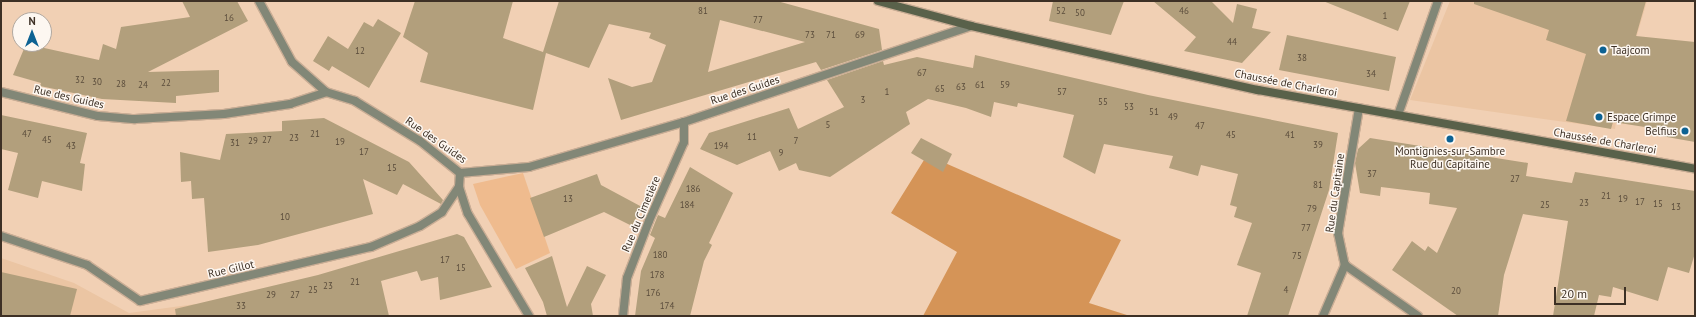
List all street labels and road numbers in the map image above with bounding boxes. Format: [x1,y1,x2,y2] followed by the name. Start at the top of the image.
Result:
[1234,67,1338,99] street label: Chaussée de Charleroi
[709,73,781,107] street label: Rue des Guides
[33,83,105,111] street label: Rue des Guides
[403,114,469,166] street label: Rue des Guides
[1553,125,1657,157] street label: Chaussée de Charleroi
[1323,153,1347,233] street label: Rue du Capitaine
[619,174,663,254] street label: Rue du Cimetière
[207,257,255,281] street label: Rue Gillot

